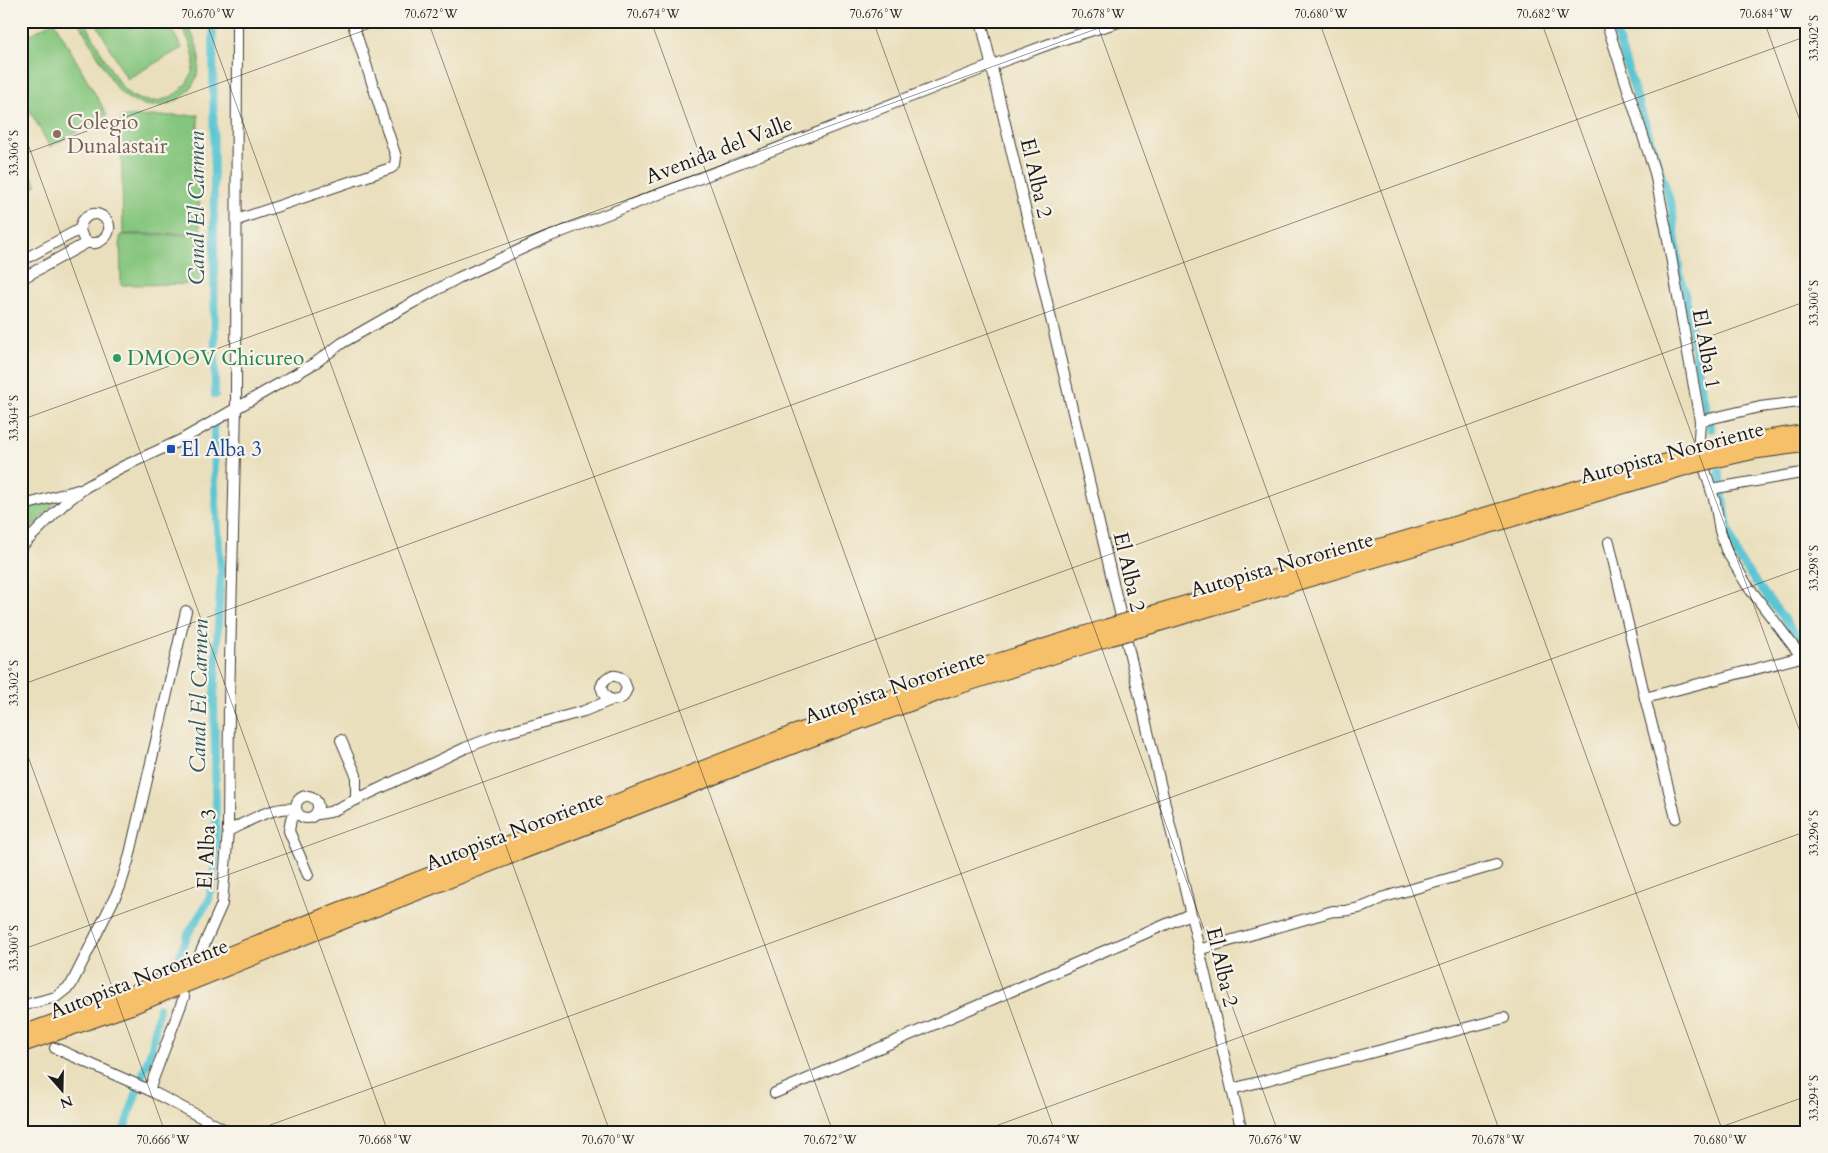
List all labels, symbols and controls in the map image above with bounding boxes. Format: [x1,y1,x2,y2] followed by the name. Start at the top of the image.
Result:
[181,6,235,22] text: 70.670°W
[404,6,458,22] text: 70.672°W
[626,6,680,22] text: 70.674°W
[849,6,903,22] text: 70.676°W
[1071,6,1125,22] text: 70.678°W
[1294,6,1348,22] text: 70.680°W
[1516,6,1570,22] text: 70.682°W
[1739,6,1793,22] text: 70.684°W
[1806,15,1822,61] text: 33.302°S
[67,108,168,161] place label: Colegio Dunalastair
[641,109,797,191] street label: Avenida del Valle
[51,128,63,140] marker: Colegio Dunalastair
[6,130,22,176] text: 33.306°S
[182,131,212,285] water label: Canal El Carmen
[1013,135,1059,221] street label: El Alba 2
[1806,280,1822,326] text: 33.300°S
[1685,307,1727,391] street label: El Alba 1
[127,344,304,373] place label: DMOOV Chicureo
[111,352,123,364] marker: DMOOV Chicureo
[6,395,22,441] text: 33.304°S
[1577,414,1767,492] street label: Autopista Nororiente
[181,435,262,464] place label: El Alba 3
[165,443,177,455] marker: El Alba 3
[1187,525,1377,605] street label: Autopista Nororiente
[1106,529,1152,615] street label: El Alba 2
[1806,545,1822,591] text: 33.298°S
[183,618,215,773] water label: Canal El Carmen
[801,642,989,732] street label: Autopista Nororiente
[6,660,22,706] text: 33.302°S
[421,784,609,878] street label: Autopista Nororiente
[190,808,224,890] street label: El Alba 3
[1806,810,1822,856] text: 33.296°S
[1199,924,1245,1010] street label: El Alba 2
[6,925,22,971] text: 33.300°S
[45,932,233,1026] street label: Autopista Nororiente
[38,1066,88,1116] north arrow
[1806,1075,1822,1121] text: 33.294°S
[57,1091,75,1113] text: N
[136,1132,190,1148] text: 70.666°W
[358,1132,412,1148] text: 70.668°W
[581,1132,635,1148] text: 70.670°W
[803,1132,857,1148] text: 70.672°W
[1026,1132,1080,1148] text: 70.674°W
[1248,1132,1302,1148] text: 70.676°W
[1471,1132,1525,1148] text: 70.678°W
[1693,1132,1747,1148] text: 70.680°W

